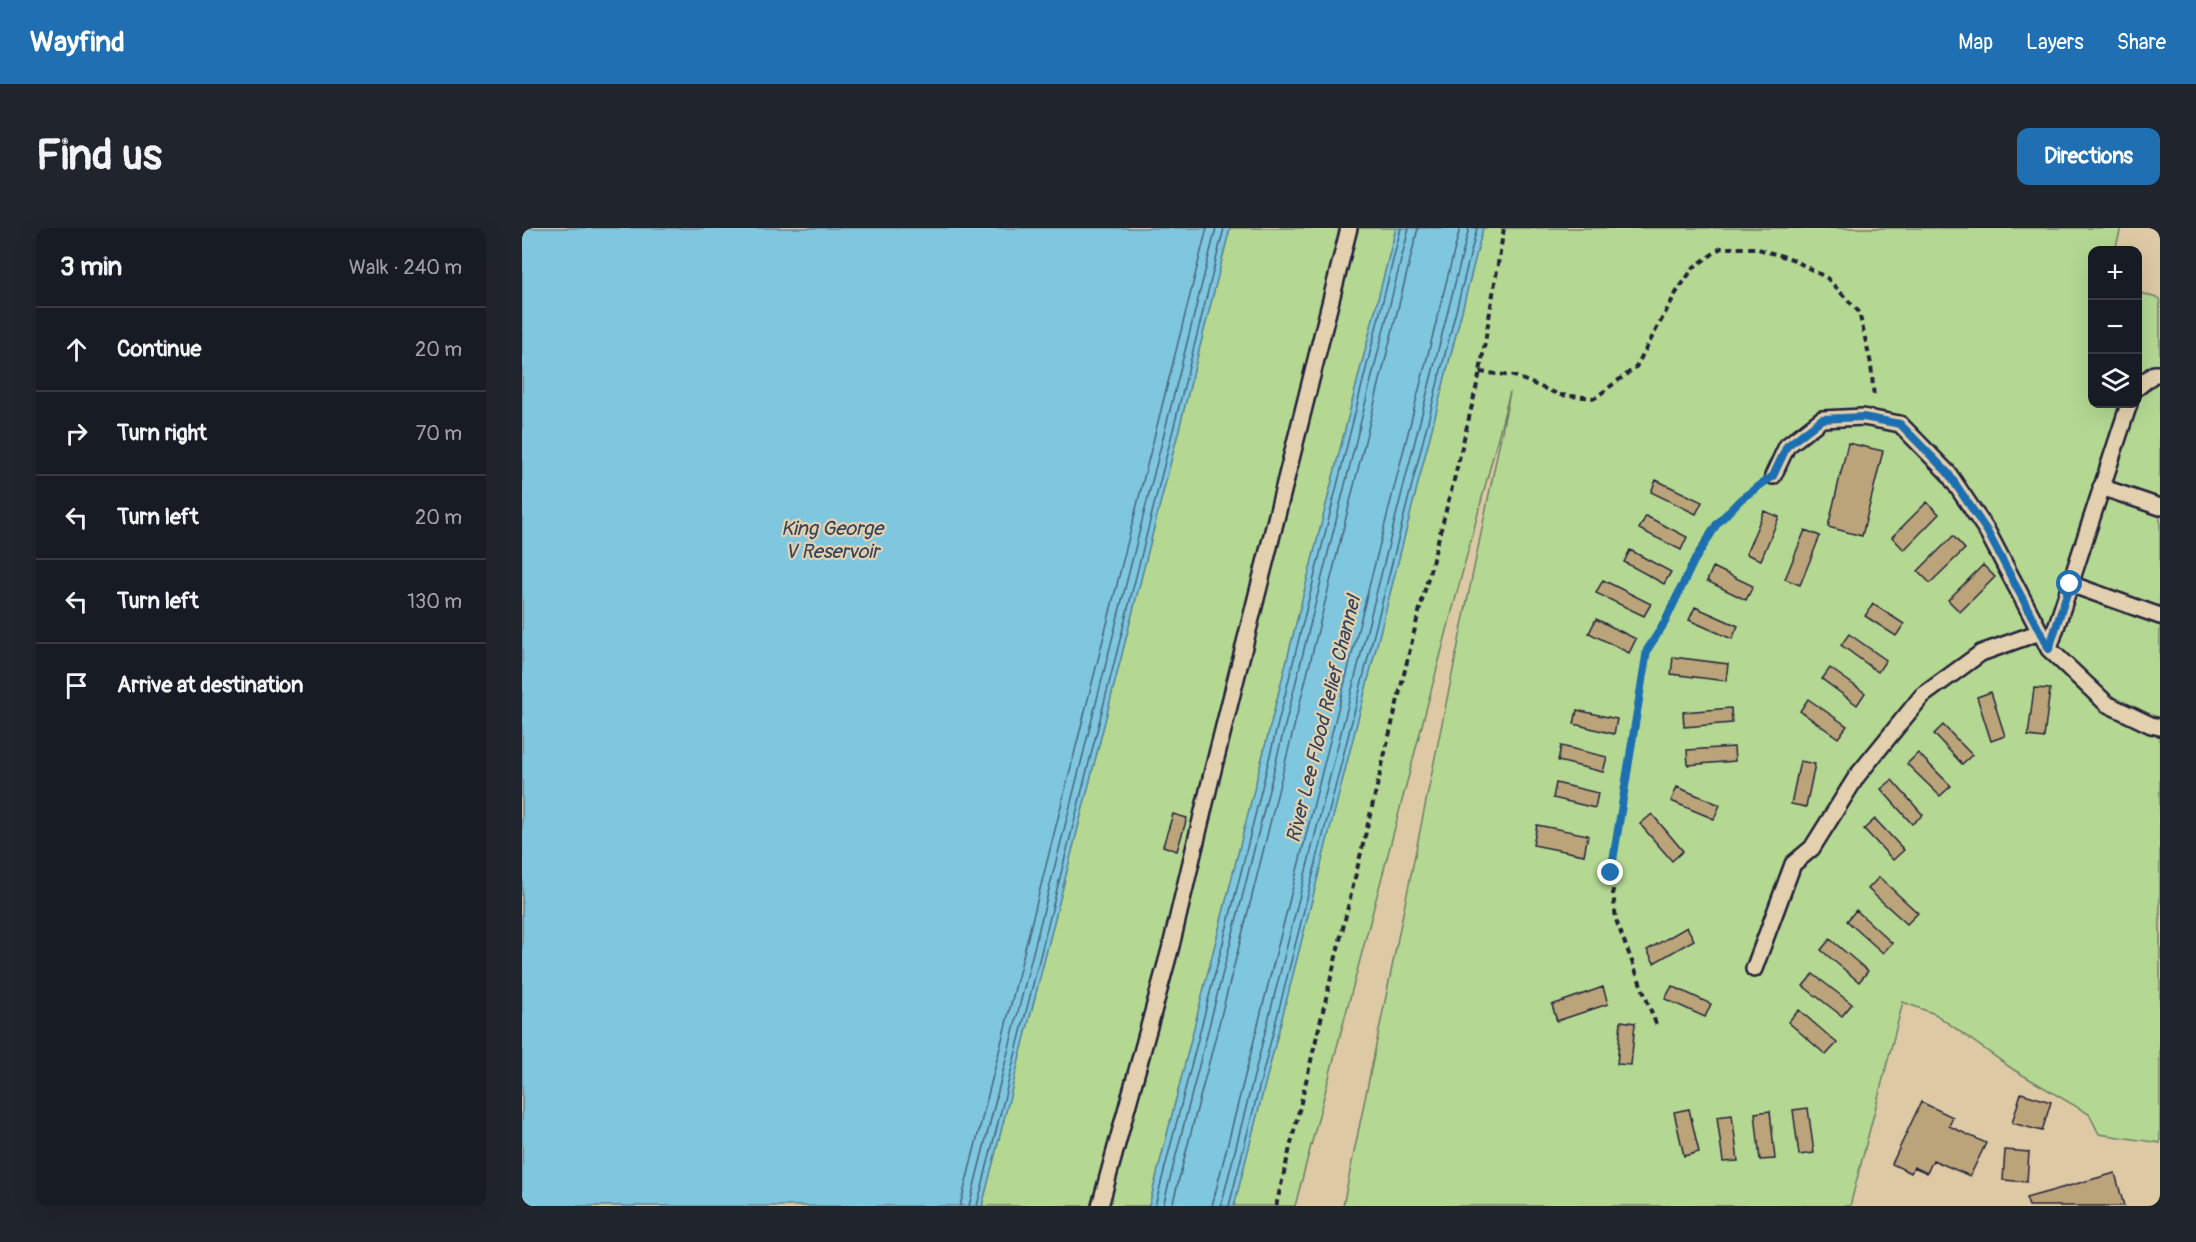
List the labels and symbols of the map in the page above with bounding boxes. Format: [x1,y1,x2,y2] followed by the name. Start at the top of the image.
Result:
[781,516,885,564] water label: King George V Reservoir
[2056,570,2082,596] route start
[1281,591,1367,845] water label: River Lee Flood Relief Channel
[1597,859,1623,885] route end

